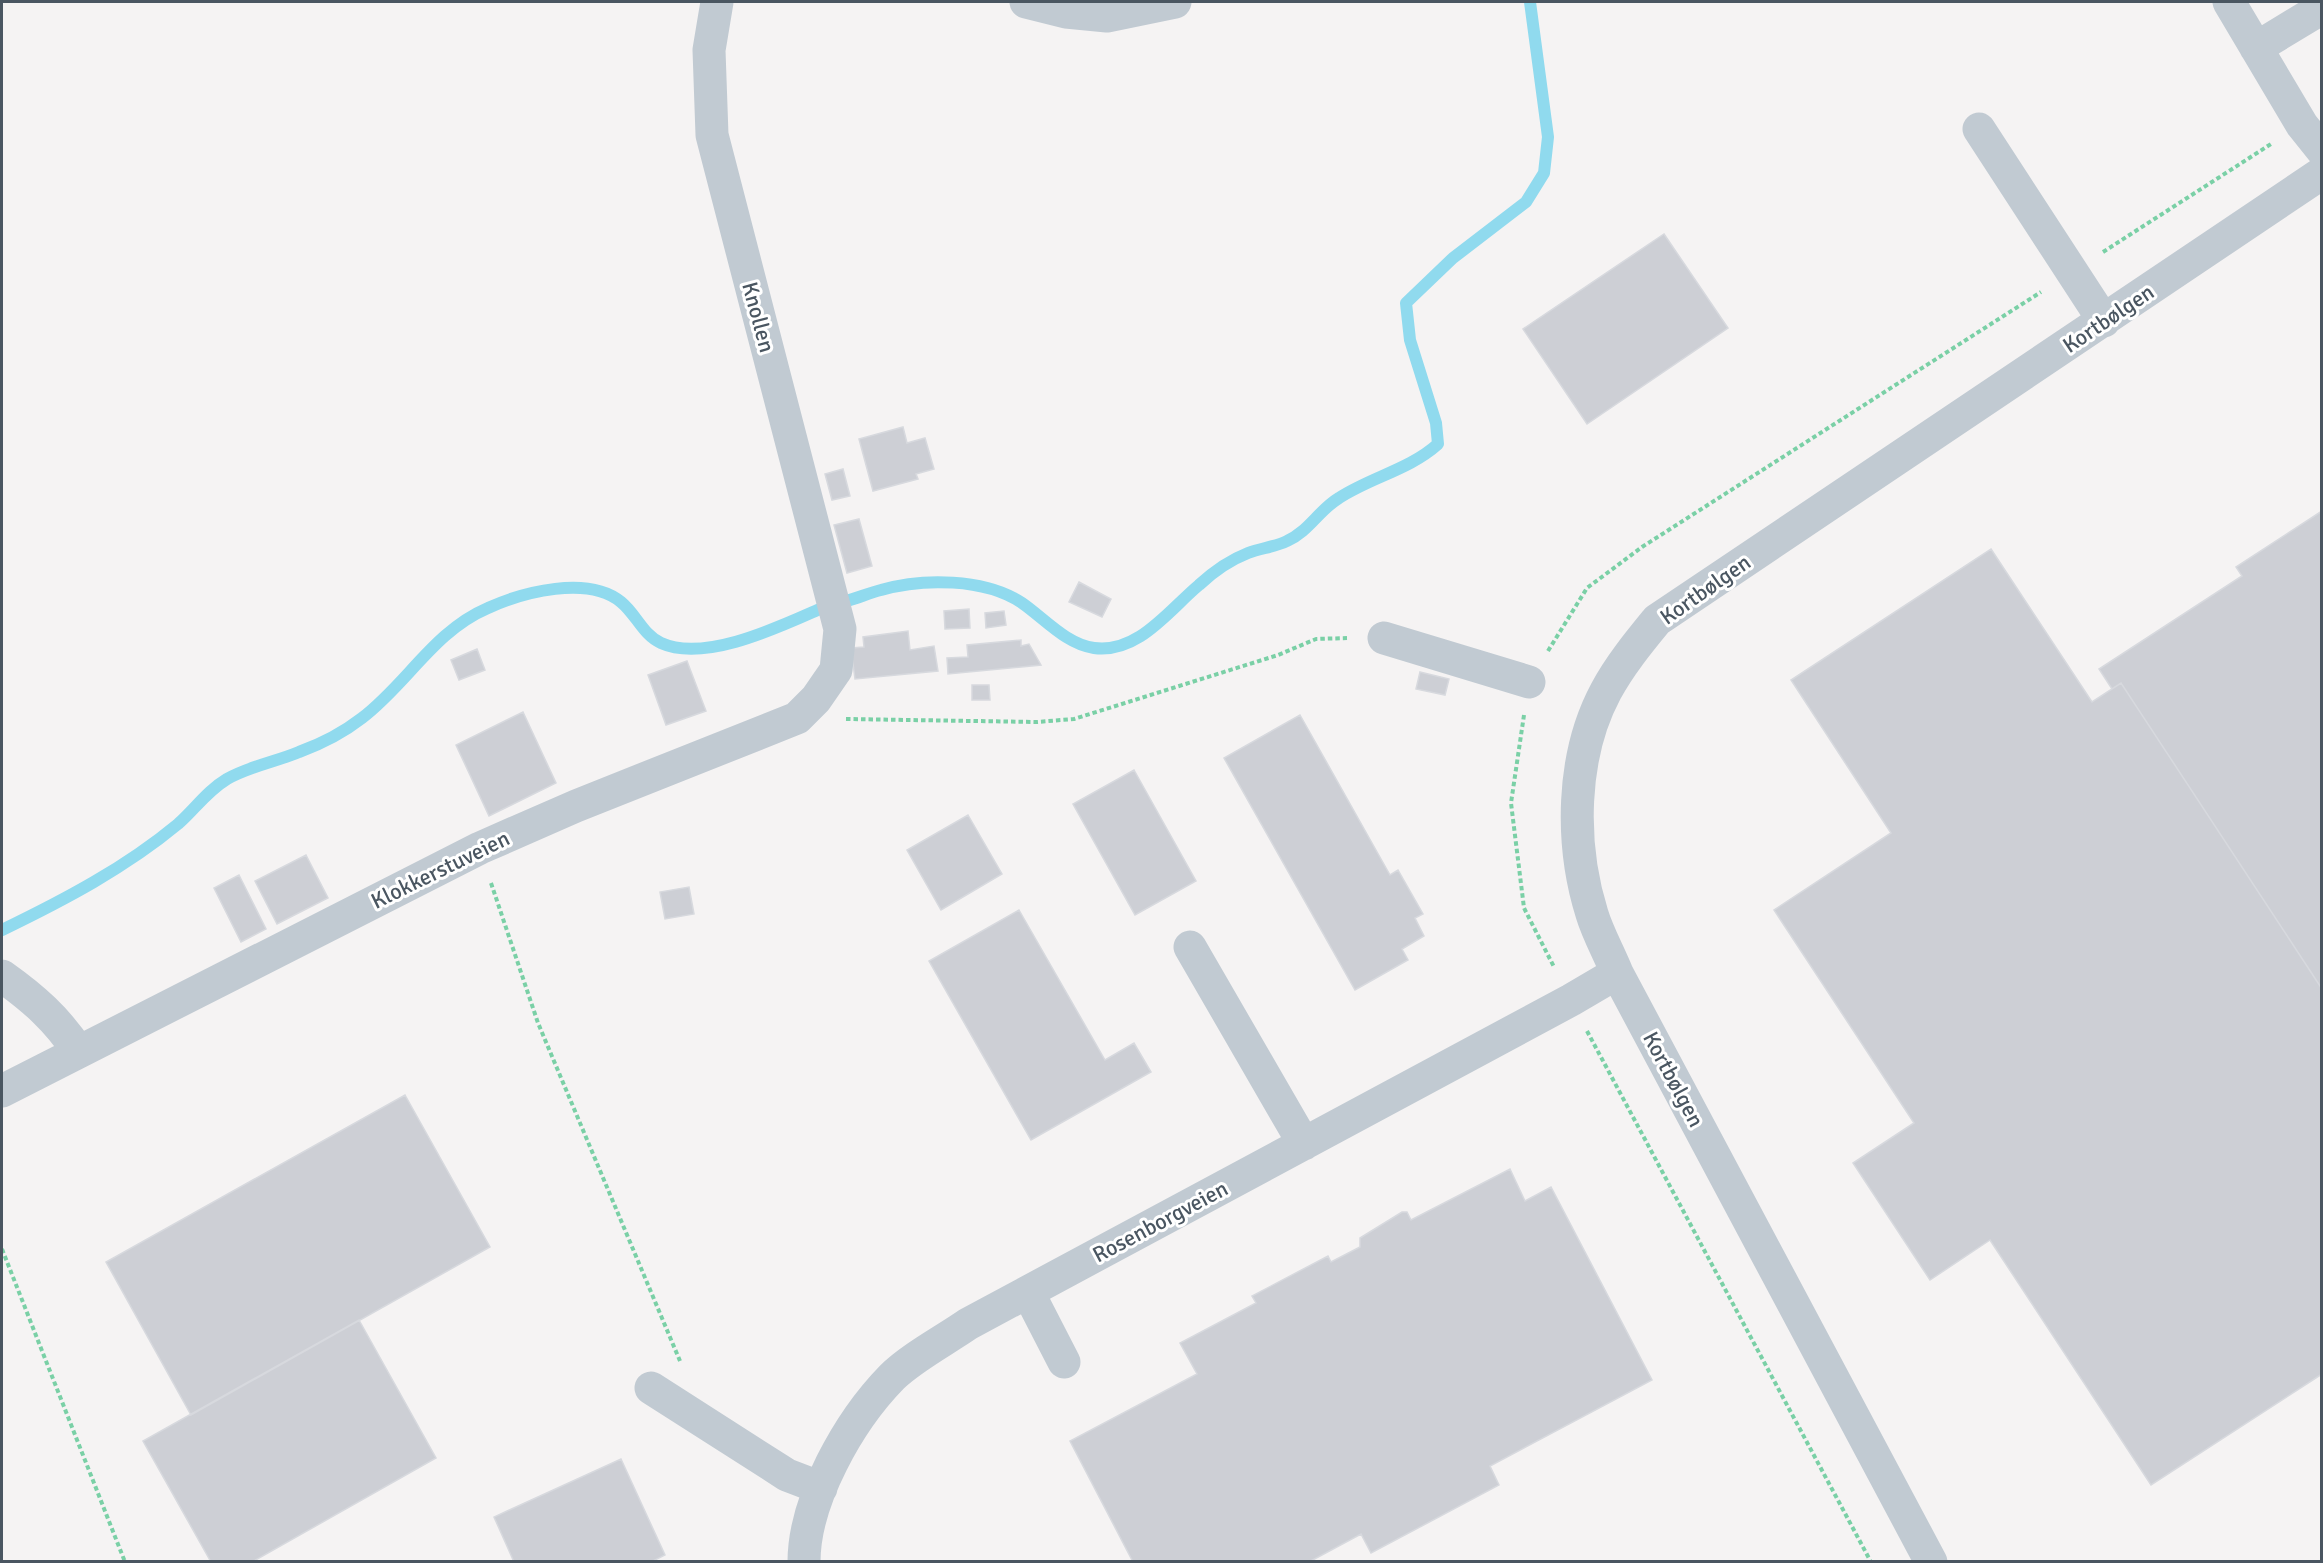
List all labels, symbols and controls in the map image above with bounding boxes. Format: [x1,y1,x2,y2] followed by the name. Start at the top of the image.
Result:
[2057,278,2159,359] street label: Kortbølgen
[736,279,781,355] street label: Knollen
[1655,548,1756,630] street label: Kortbølgen
[367,824,514,915] street label: Klokkerstuveien
[1637,1027,1710,1132] street label: Kortbølgen
[1088,1174,1232,1268] street label: Rosenborgveien

